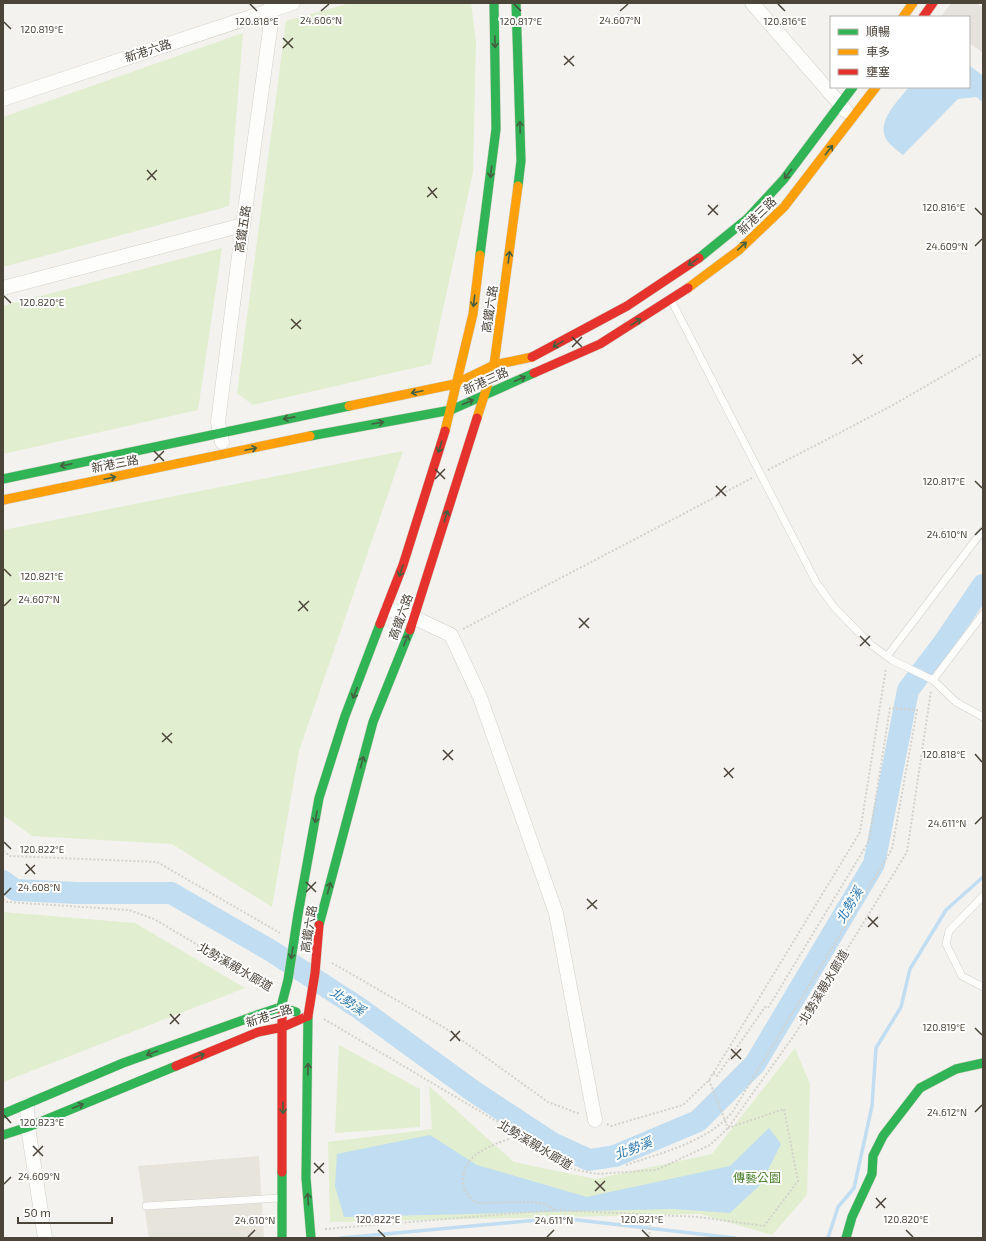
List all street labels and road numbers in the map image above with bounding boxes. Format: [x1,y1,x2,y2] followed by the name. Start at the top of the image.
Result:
[123,36,173,64] street label: 新港六路
[734,194,778,237] street label: 新港三路
[232,204,252,254] street label: 高鐵五路
[479,284,499,334] street label: 高鐵六路
[461,364,510,396] street label: 新港三路
[90,452,140,474] street label: 新港三路
[385,592,415,642] street label: 高鐵六路
[297,904,319,954] street label: 高鐵六路
[196,939,275,993] street label: 北勢溪親水廊道
[796,947,851,1026] street label: 北勢溪親水廊道
[244,1001,294,1029] street label: 新港二路
[496,1117,575,1172] street label: 北勢溪親水廊道

